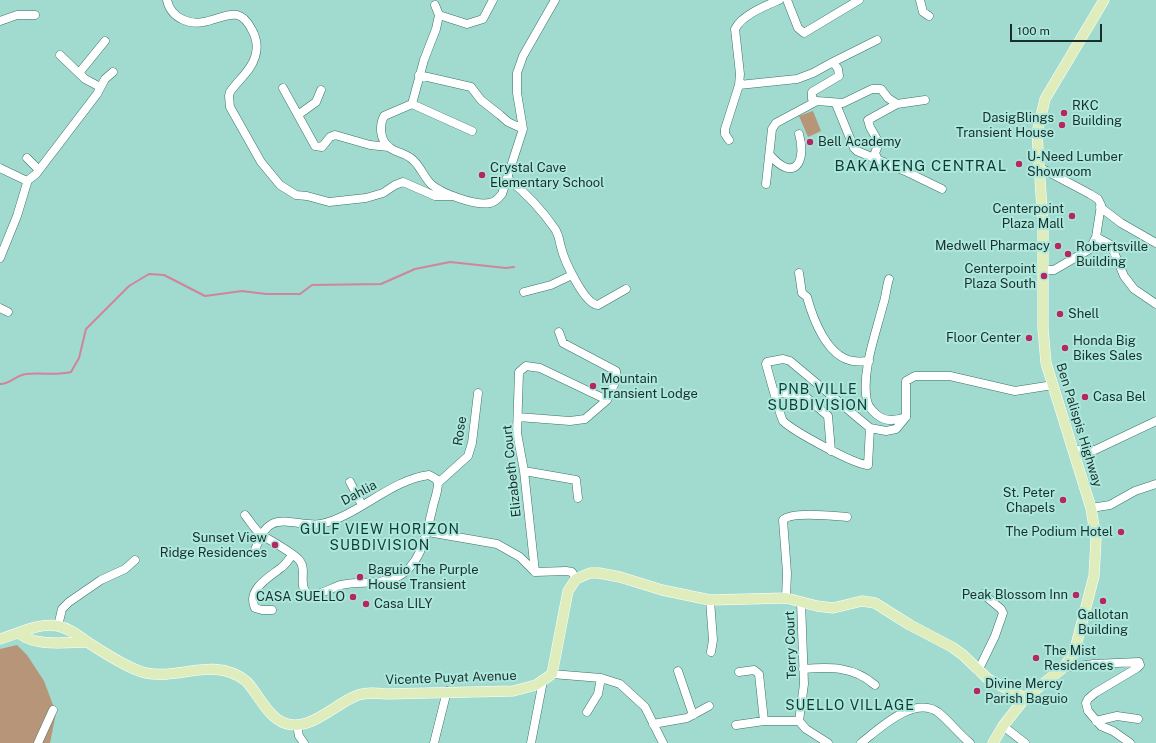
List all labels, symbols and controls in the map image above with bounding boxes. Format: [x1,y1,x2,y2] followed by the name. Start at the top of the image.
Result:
[1012,16,1104,42] scale bar
[1017,24,1050,38] text: 100 m
[1072,98,1122,129] place label: RKC Building
[1059,108,1069,118] marker: RKC Building
[956,110,1054,141] place label: DasigBlings Transient House
[1057,120,1067,130] marker: DasigBlings Transient House
[818,134,901,150] place label: Bell Academy
[805,137,815,147] marker: Bell Academy
[1027,149,1123,180] place label: U-Need Lumber Showroom
[835,157,1007,175] district label: BAKAKENG CENTRAL
[1014,159,1024,169] marker: U-Need Lumber Showroom
[490,160,604,191] place label: Crystal Cave Elementary School
[477,170,487,180] marker: Crystal Cave Elementary School
[992,201,1064,232] place label: Centerpoint Plaza Mall
[1067,211,1077,221] marker: Centerpoint Plaza Mall
[935,238,1050,254] place label: Medwell Pharmacy
[1076,239,1148,270] place label: Robertsville Building
[1053,241,1063,251] marker: Medwell Pharmacy
[1063,249,1073,259] marker: Robertsville Building
[964,261,1036,292] place label: Centerpoint Plaza South
[1039,271,1049,281] marker: Centerpoint Plaza South
[1068,306,1099,322] place label: Shell
[1055,309,1065,319] marker: Shell
[946,330,1021,346] place label: Floor Center
[1024,333,1034,343] marker: Floor Center
[1073,333,1142,364] place label: Honda Big Bikes Sales
[1060,343,1070,353] marker: Honda Big Bikes Sales
[1053,361,1105,489] street label: Ben Palispis Highway
[601,371,698,402] place label: Mountain Transient Lodge
[588,381,598,391] marker: Mountain Transient Lodge
[768,382,868,414] district label: PNB VILLE SUBDIVISION
[1093,389,1146,405] place label: Casa Bel
[1080,392,1090,402] marker: Casa Bel
[450,415,470,447] street label: Rose
[499,424,525,518] street label: Elizabeth Court
[339,477,379,509] street label: Dahlia
[1003,485,1055,516] place label: St. Peter Chapels
[1058,495,1068,505] marker: St. Peter Chapels
[300,522,460,554] district label: GULF VIEW HORIZON SUBDIVISION
[1006,524,1113,540] place label: The Podium Hotel
[1116,527,1126,537] marker: The Podium Hotel
[160,530,267,561] place label: Sunset View Ridge Residences
[270,540,280,550] marker: Sunset View Ridge Residences
[368,562,479,593] place label: Baguio The Purple House Transient
[355,572,365,582] marker: Baguio The Purple House Transient
[962,587,1068,603] place label: Peak Blossom Inn
[256,589,345,605] place label: CASA SUELLO
[1071,590,1081,600] marker: Peak Blossom Inn
[348,592,358,602] marker: CASA SUELLO
[374,596,432,612] place label: Casa LILY
[1098,596,1108,606] marker: Gallotan Building
[361,599,371,609] marker: Casa LILY
[1078,607,1128,638] place label: Gallotan Building
[782,611,800,679] street label: Terry Court
[1044,643,1113,674] place label: The Mist Residences
[1031,653,1041,663] marker: The Mist Residences
[385,668,517,688] street label: Vicente Puyat Avenue
[985,676,1068,707] place label: Divine Mercy Parish Baguio
[972,686,982,696] marker: Divine Mercy Parish Baguio
[785,698,915,714] district label: SUELLO VILLAGE

